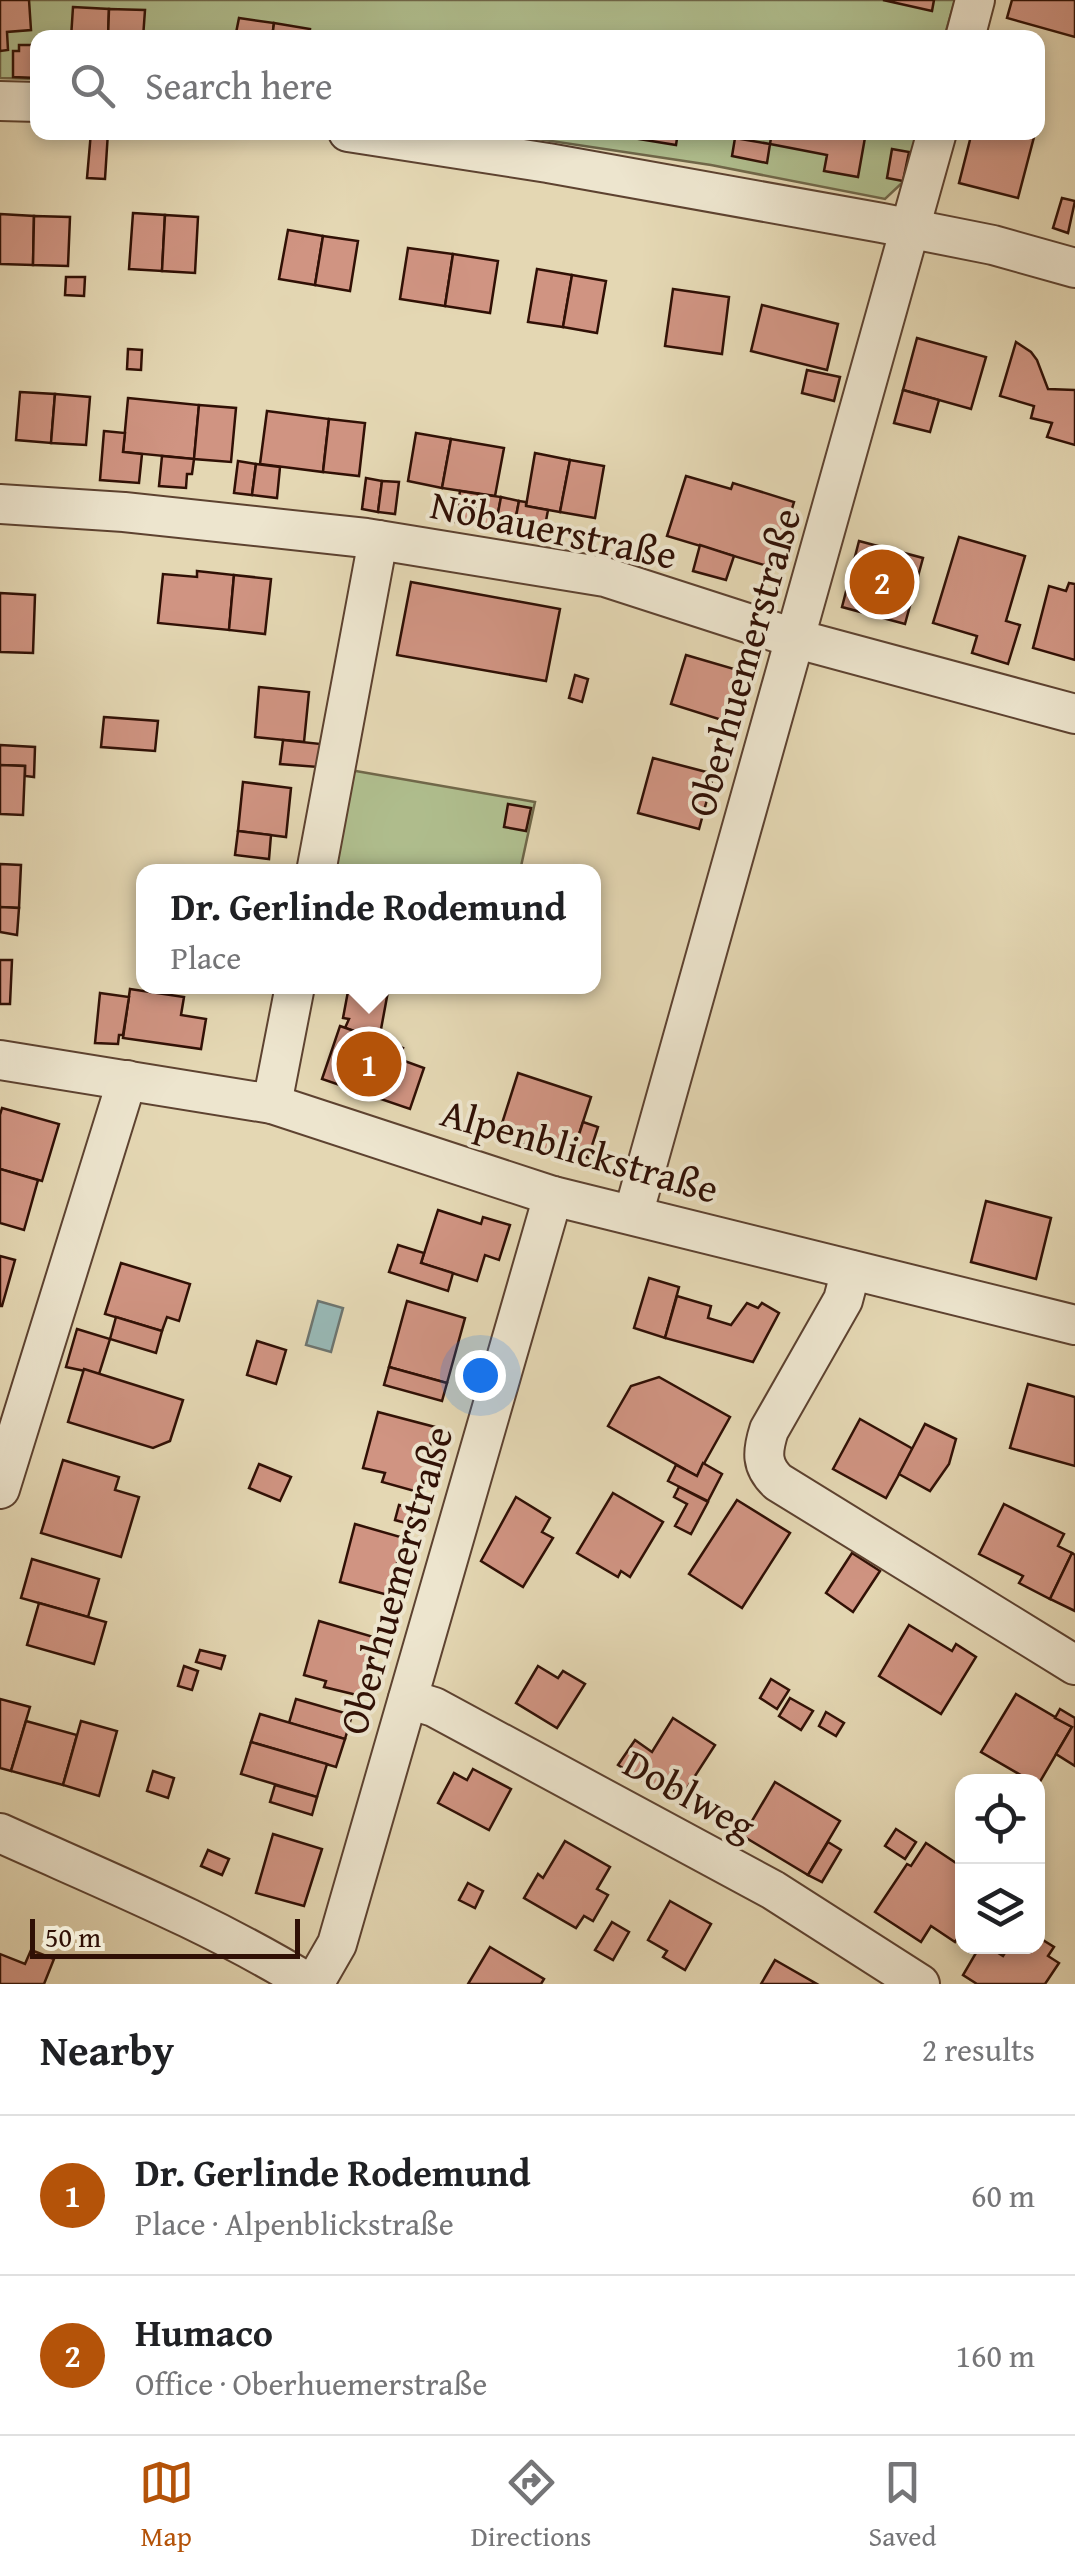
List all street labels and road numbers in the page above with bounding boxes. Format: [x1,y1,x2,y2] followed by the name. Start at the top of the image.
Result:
[425,474,683,584] street label: Nöbauerstraße
[671,501,815,823] street label: Oberhuemerstraße
[434,1082,726,1218] street label: Alpenblickstraße
[323,1419,467,1741] street label: Oberhuemerstraße
[613,1734,767,1854] street label: Doblweg

